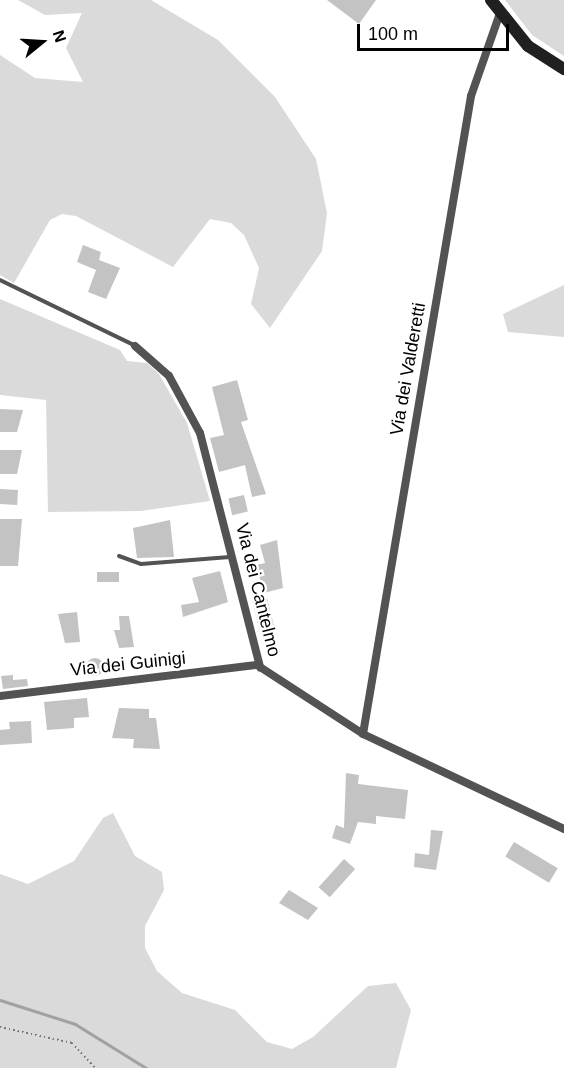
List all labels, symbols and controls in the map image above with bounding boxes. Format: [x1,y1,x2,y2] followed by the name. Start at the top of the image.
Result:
[12,12,72,72] north arrow
[360,12,512,50] scale bar
[368,24,418,44] text: 100 m
[50,28,69,44] text: N
[386,301,430,437] street label: Via dei Valderetti
[231,521,285,659] street label: Via dei Cantelmo
[69,647,187,681] street label: Via dei Guinigi

